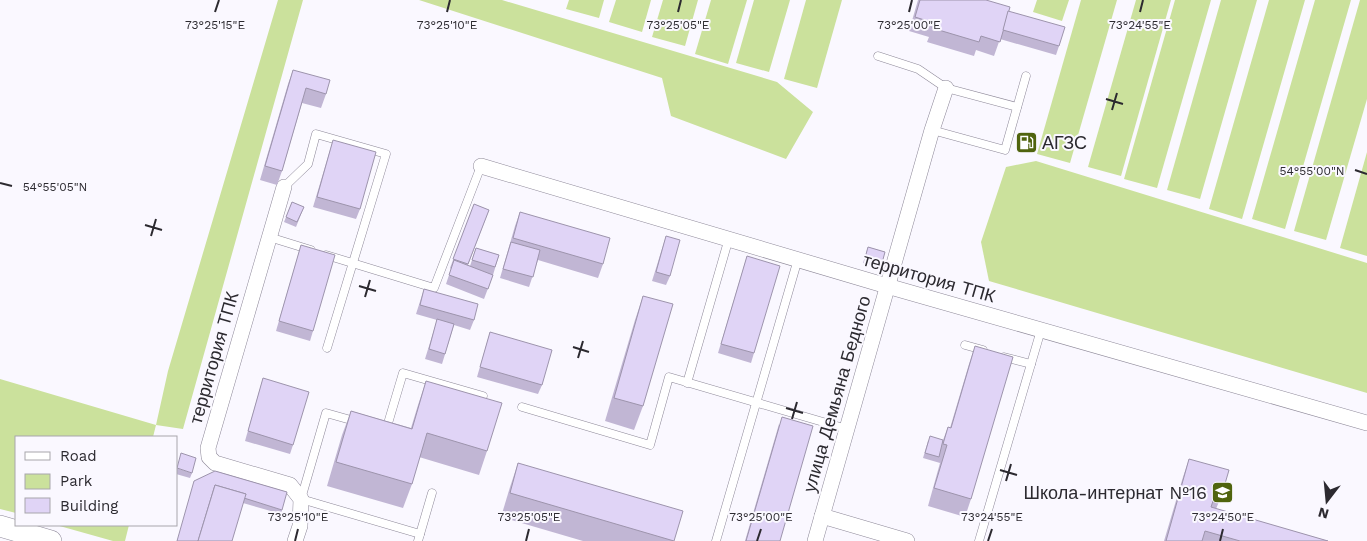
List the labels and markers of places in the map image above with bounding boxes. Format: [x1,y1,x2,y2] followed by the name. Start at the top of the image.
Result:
[1014,131,1038,155] fuel station icon: АГЗС
[1042,132,1087,153] place label: АГЗС
[1211,481,1235,505] school or university icon: Школа-интернат №16
[1023,482,1207,503] place label: Школа-интернат №16

